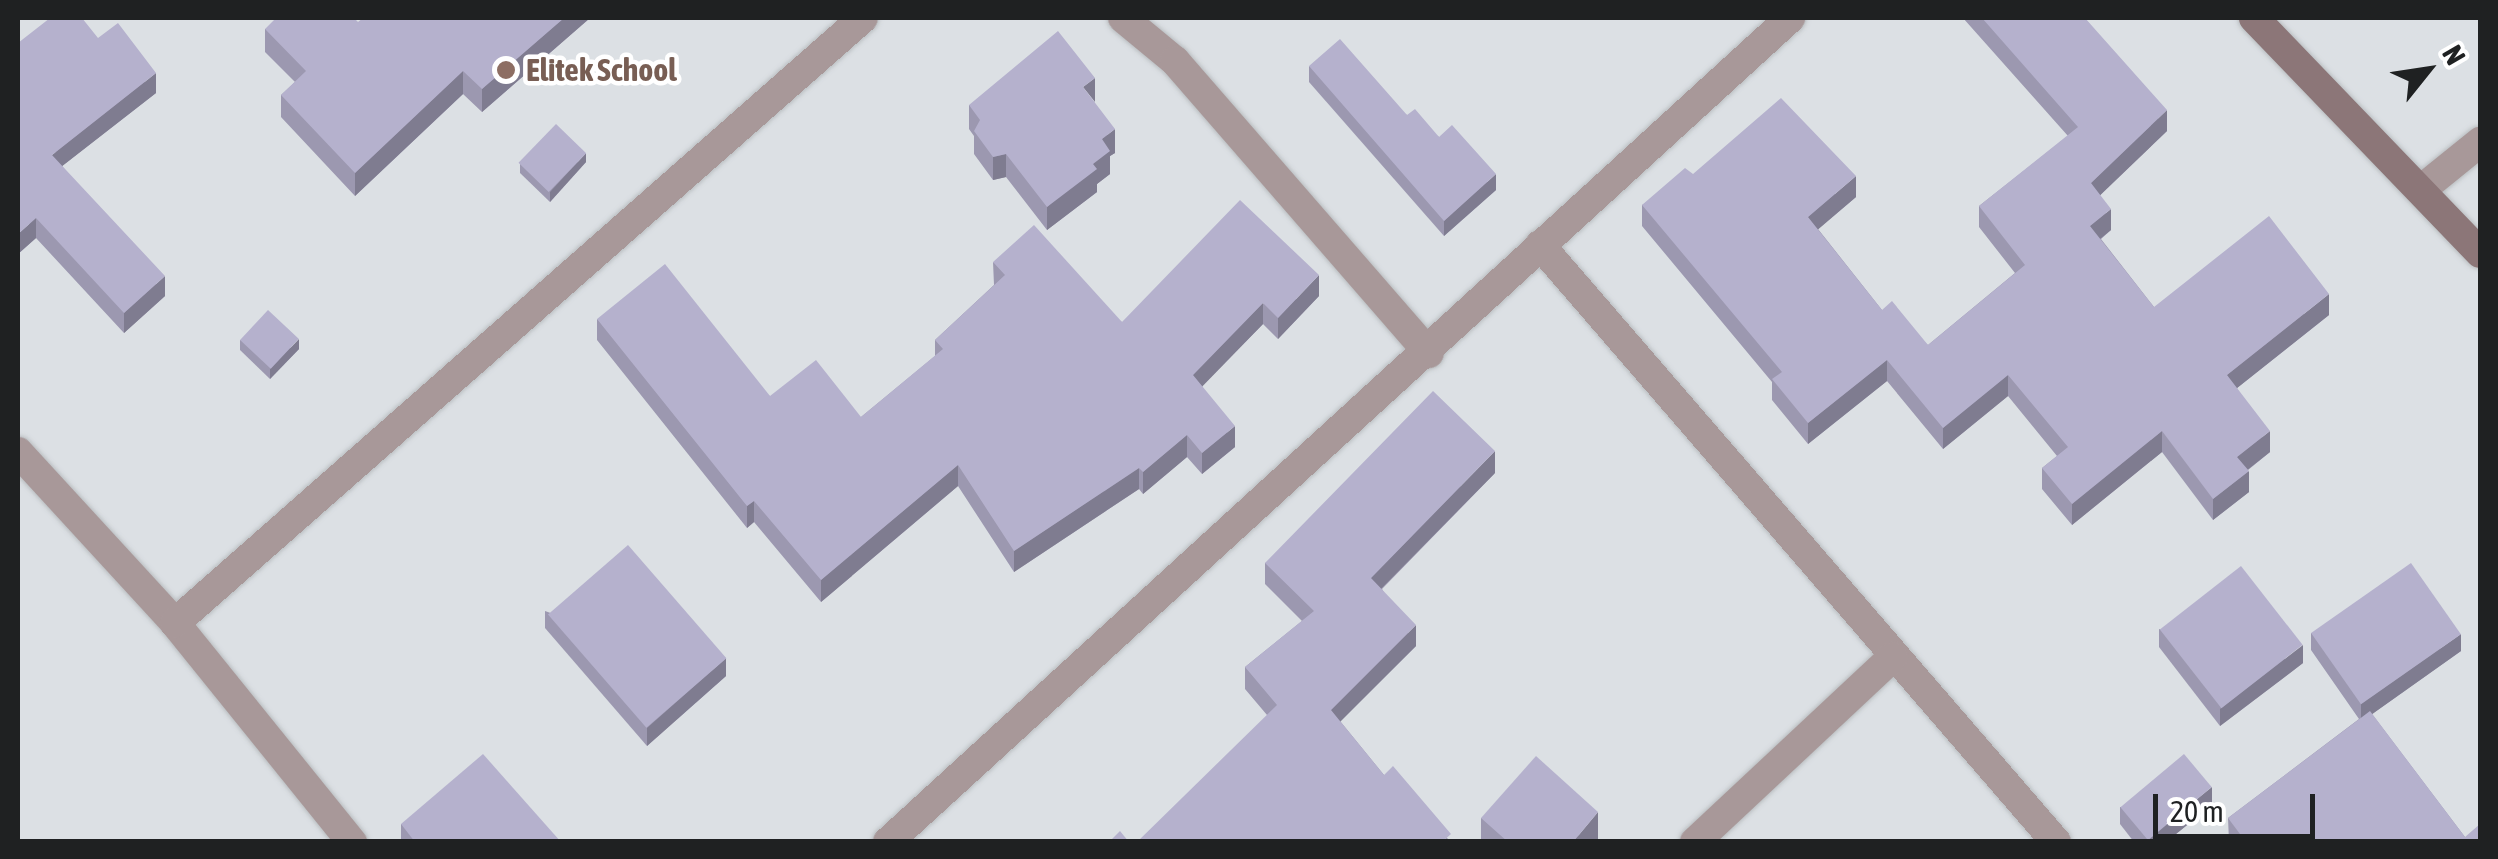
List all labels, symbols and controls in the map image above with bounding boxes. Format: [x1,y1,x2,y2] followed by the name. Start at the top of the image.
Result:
[2378,20,2478,120] north arrow
[2436,40,2472,70] text: N
[526,51,677,89] place label: Elitek School
[495,59,517,81] marker: Elitek School
[2158,774,2320,836] scale bar
[2170,794,2224,828] text: 20 m

